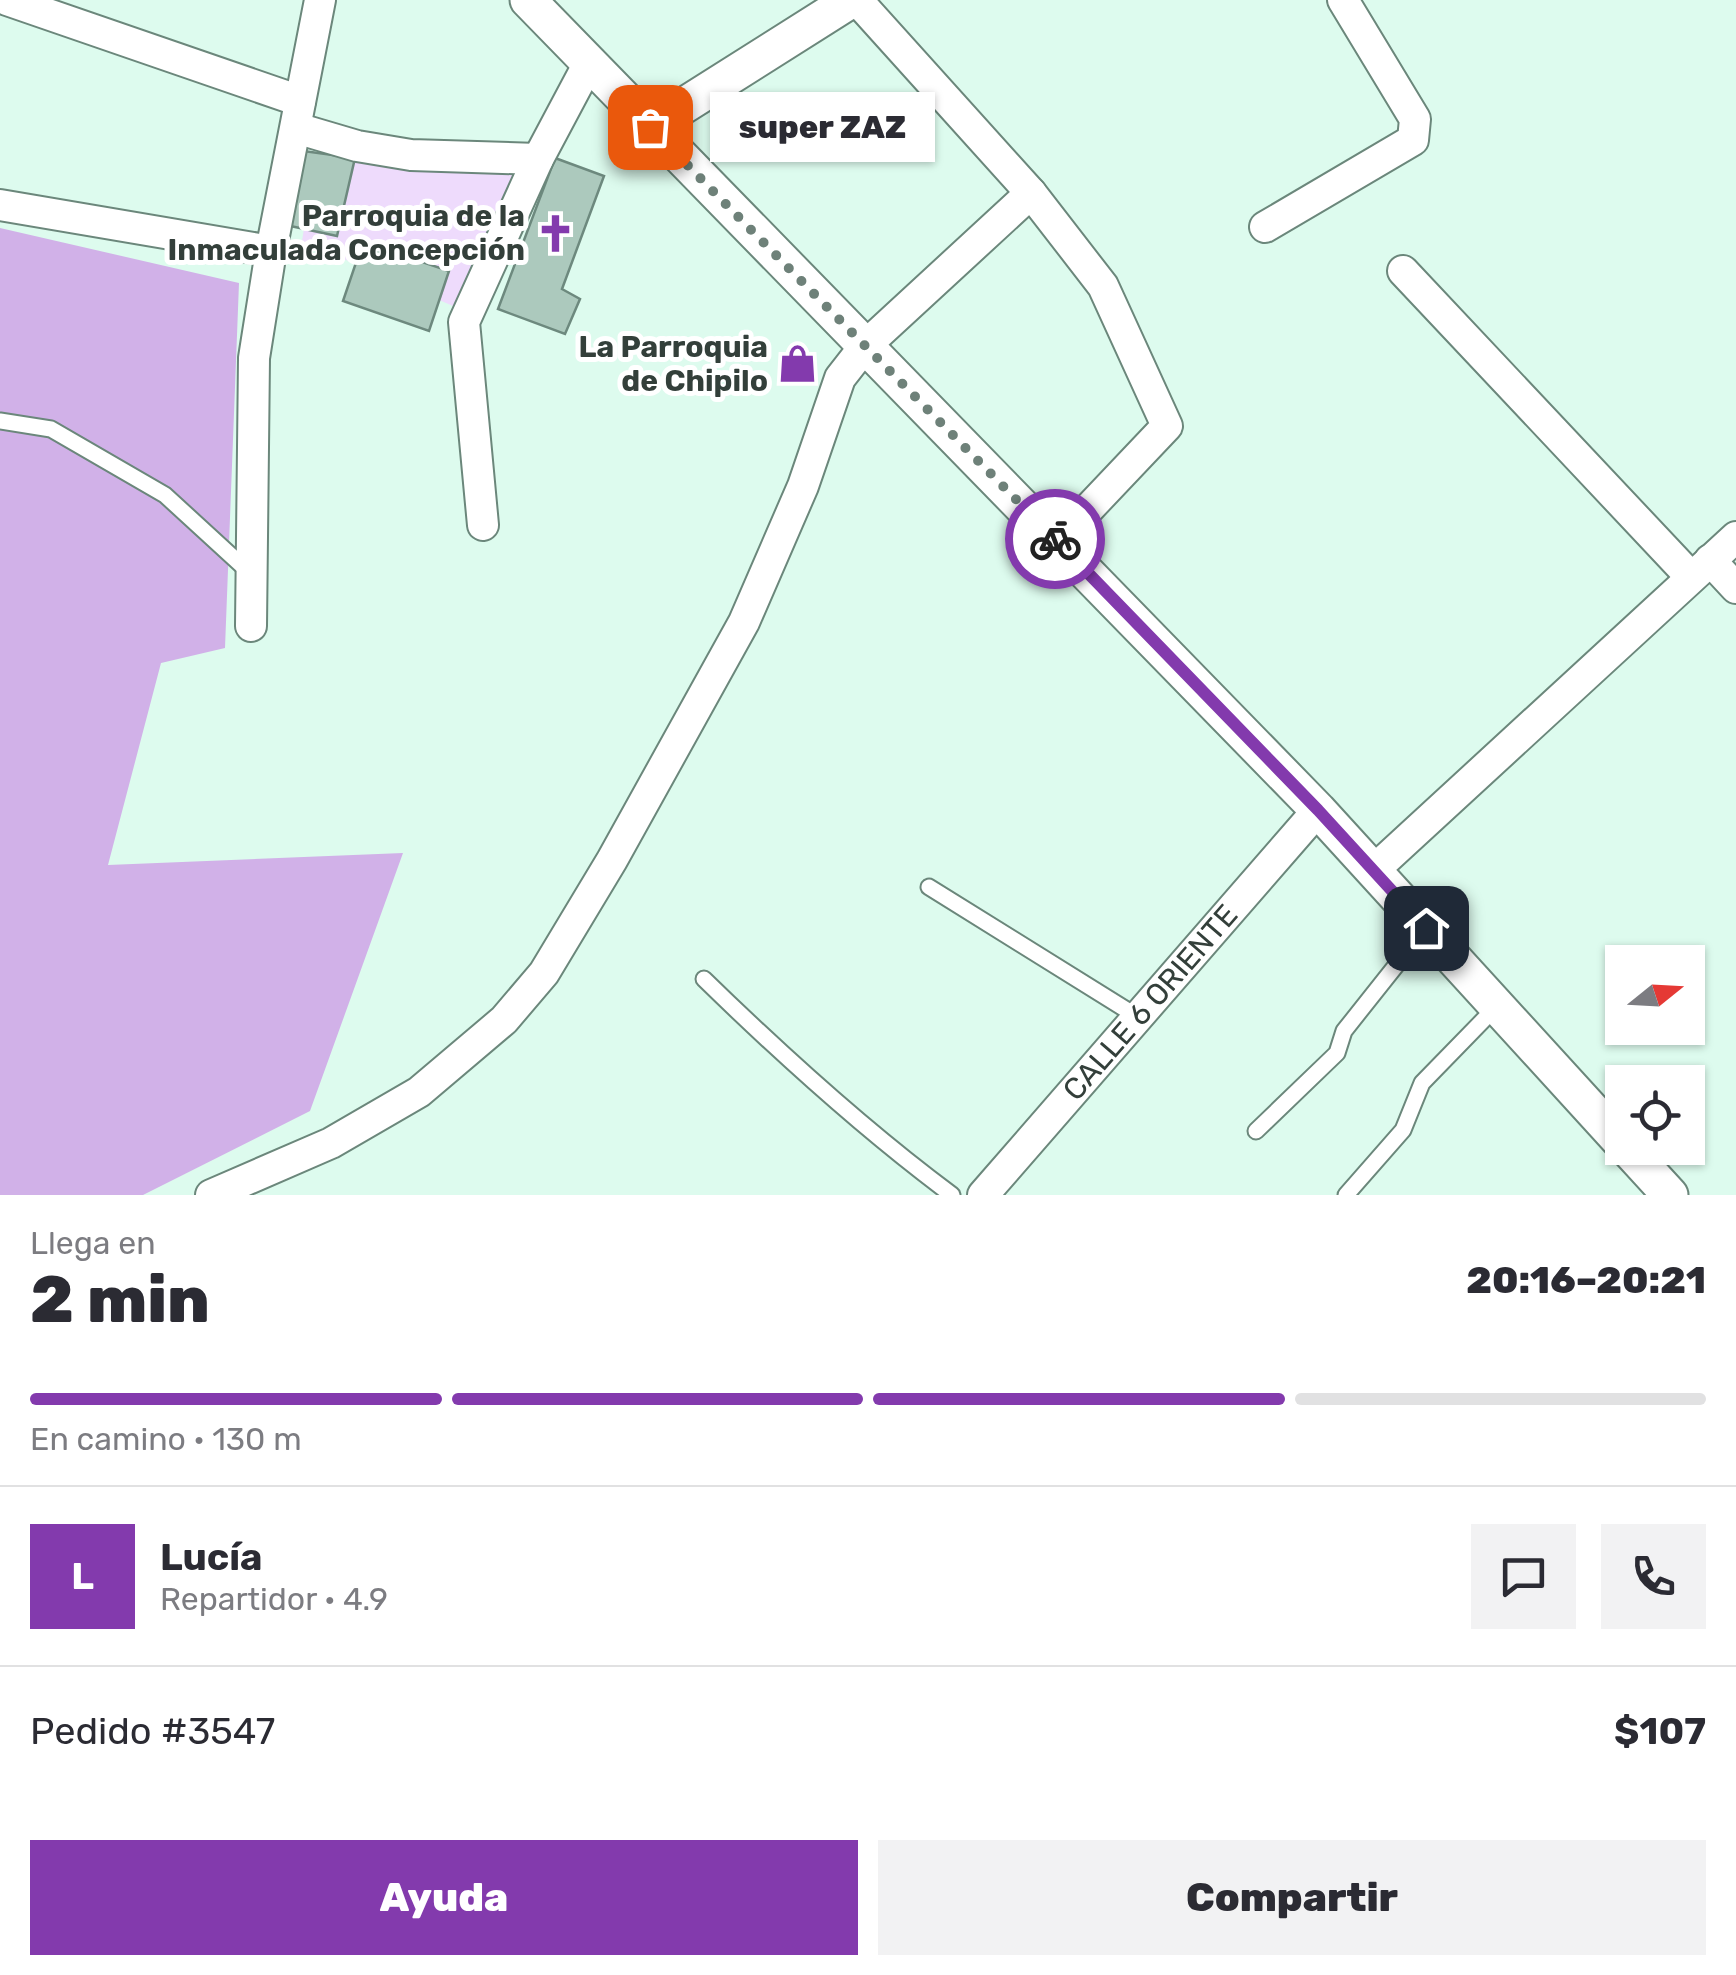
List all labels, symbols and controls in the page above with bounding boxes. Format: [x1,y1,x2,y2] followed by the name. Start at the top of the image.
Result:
[608,85,693,170] pin
[710,92,935,162] callout: super ZAZ
[623,100,678,155] icon: bag
[739,108,906,146] text: super ZAZ
[168,198,525,268] place label: Parroquia de la Inmaculada Concepción
[534,212,576,254] church icon: Parroquia de la Inmaculada Concepción
[578,329,768,399] place label: La Parroquia de Chipilo
[777,343,819,385] shop icon: La Parroquia de Chipilo
[1005,489,1105,589] courier
[1028,512,1083,567] icon: bike
[1384,886,1469,971] pin
[1056,897,1245,1108] street label: CALLE 6 ORIENTE
[1399,901,1454,956] icon: home
[1605,945,1705,1045] north arrow
[1605,945,1705,1165] map controls
[1605,1065,1705,1165] button: locate
[30,1224,156,1262] text: Llega en
[1466,1257,1706,1303] text: 20:16–20:21
[30,1261,210,1338] text: 2 min
[30,1420,302,1458] text: En camino · 130 m
[1471,1524,1576,1629] button: chat
[1601,1524,1706,1629] button: phone
[160,1534,262,1580] text: Lucía
[71,1553,94,1599] text: L
[160,1580,388,1618] text: Repartidor · 4.9
[30,1708,275,1754] text: Pedido #3547
[1614,1708,1706,1754] text: $107
[30,1840,858,1955] button: Ayuda
[878,1840,1706,1955] button: Compartir

